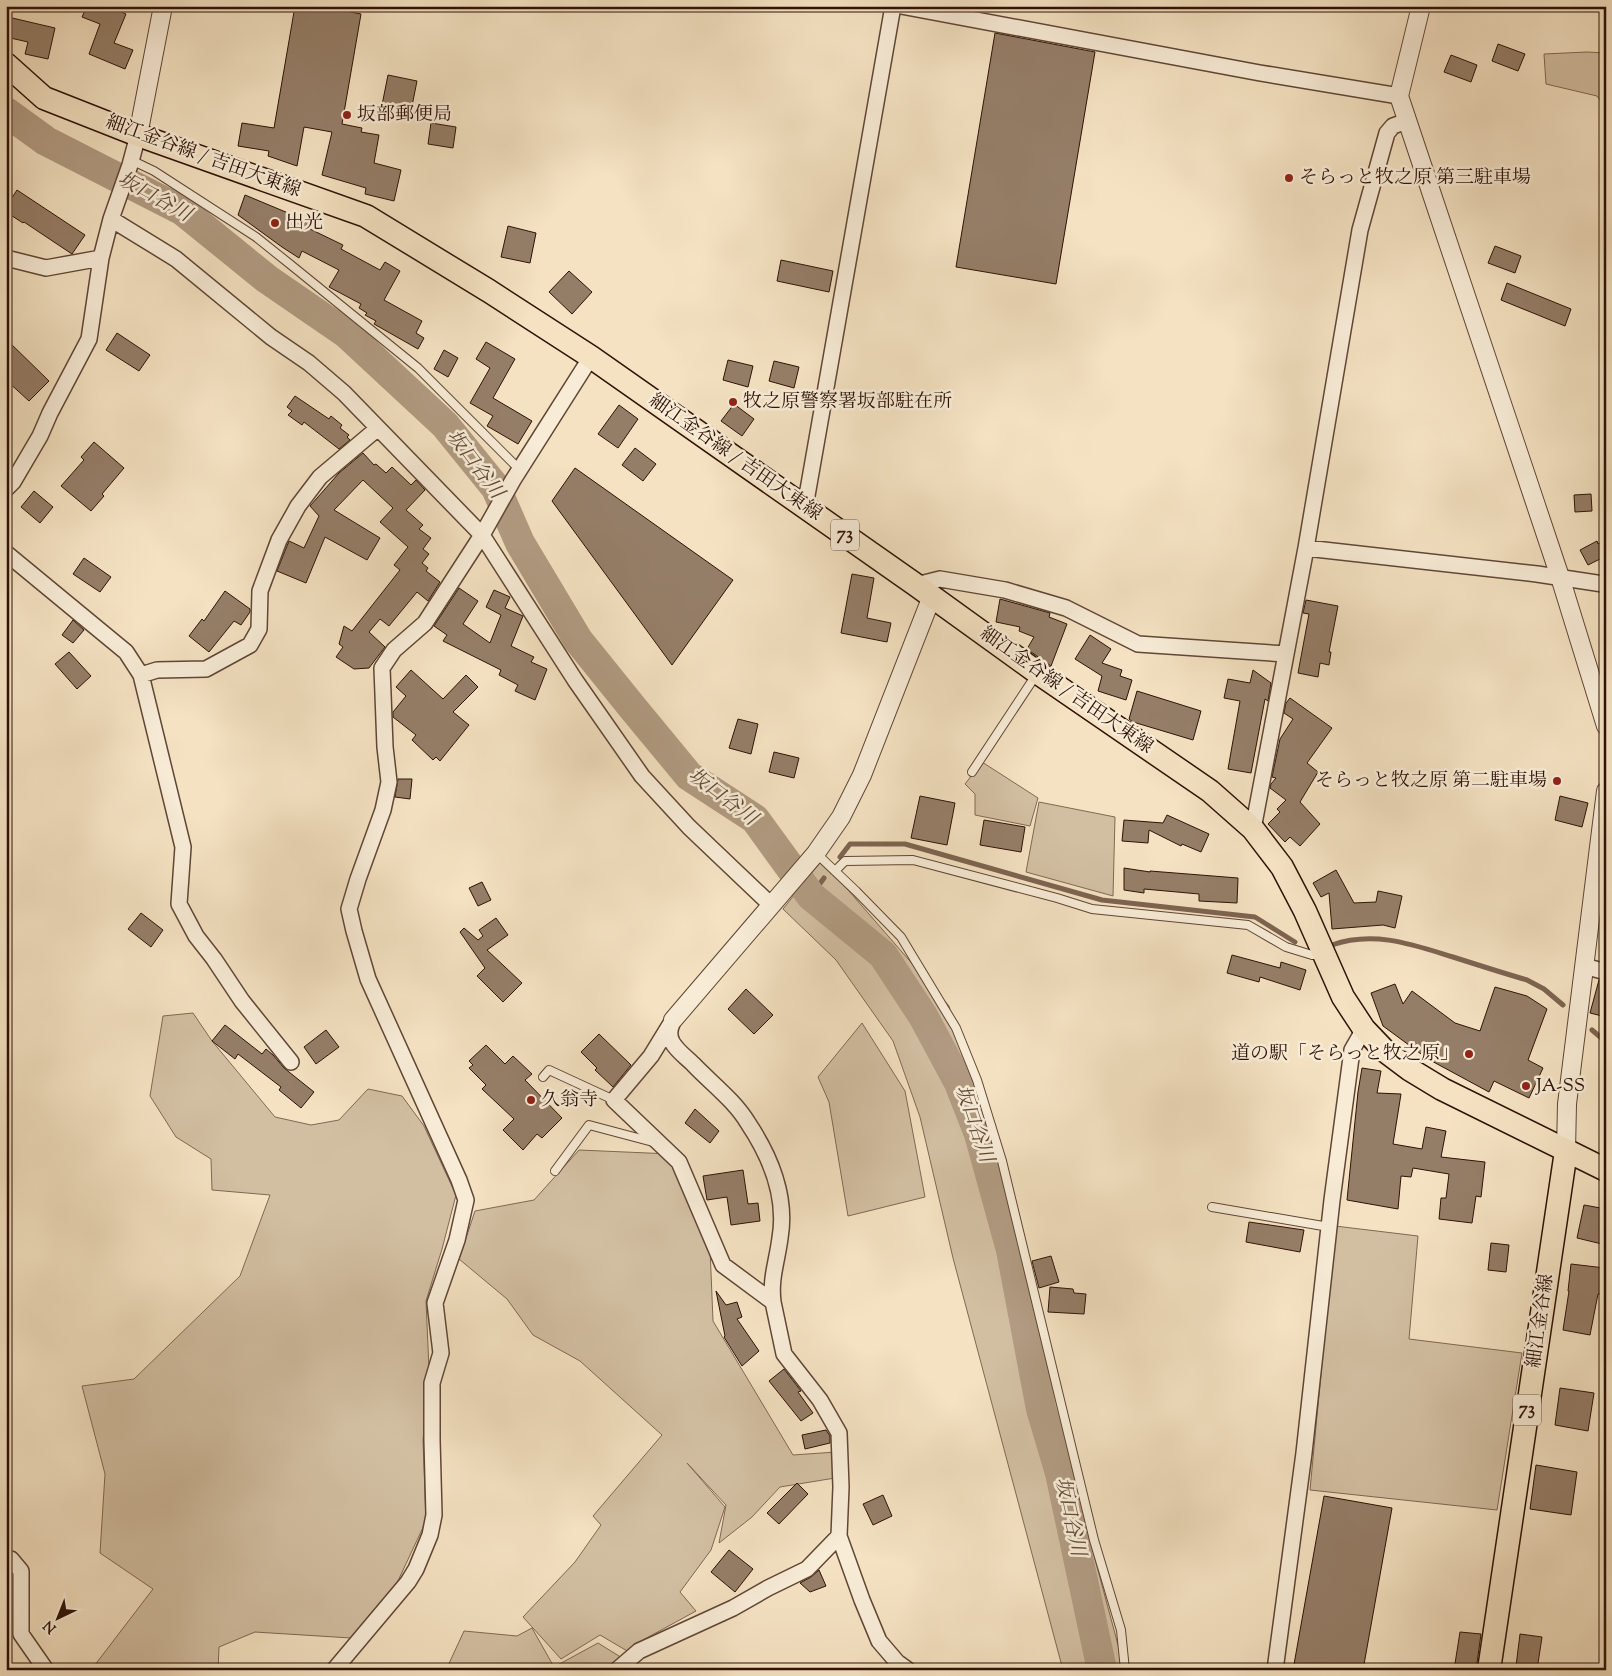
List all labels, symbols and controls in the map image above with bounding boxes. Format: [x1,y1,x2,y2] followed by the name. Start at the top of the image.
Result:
[357,102,452,129] place label: 坂部郵便局
[102,109,304,205] street label: 細江金谷線 / 吉田大東線
[341,109,353,121] marker: 坂部郵便局
[1299,165,1531,192] place label: そらっと牧之原 第三駐車場
[112,166,198,231] water label: 坂口谷川
[1283,172,1295,184] marker: そらっと牧之原 第三駐車場
[285,210,323,237] place label: 出光
[269,217,281,229] marker: 出光
[643,388,827,528] street label: 細江金谷線 / 吉田大東線
[743,389,952,416] place label: 牧之原警察署坂部駐在所
[727,396,739,408] marker: 牧之原警察署坂部駐在所
[438,424,511,507] water label: 坂口谷川
[831,520,859,550] road number: 73
[974,621,1158,761] street label: 細江金谷線 / 吉田大東線
[681,762,764,835] water label: 坂口谷川
[1315,768,1547,795] place label: そらっと牧之原 第二駐車場
[1551,775,1563,787] marker: そらっと牧之原 第二駐車場
[1231,1041,1459,1068] place label: 道の駅「そらっと牧之原」
[1463,1048,1475,1060] marker: 道の駅「そらっと牧之原」
[1535,1073,1585,1100] place label: JA-SS
[1520,1080,1532,1092] marker: JA-SS
[946,1081,1000,1168] water label: 坂口谷川
[541,1087,598,1114] place label: 久翁寺
[525,1094,537,1106] marker: 久翁寺
[1521,1272,1561,1370] street label: 細江金谷線
[1513,1394,1541,1426] road number: 73
[1047,1475,1092,1561] water label: 坂口谷川
[32,1594,82,1644] north arrow
[40,1615,61,1637] text: N

